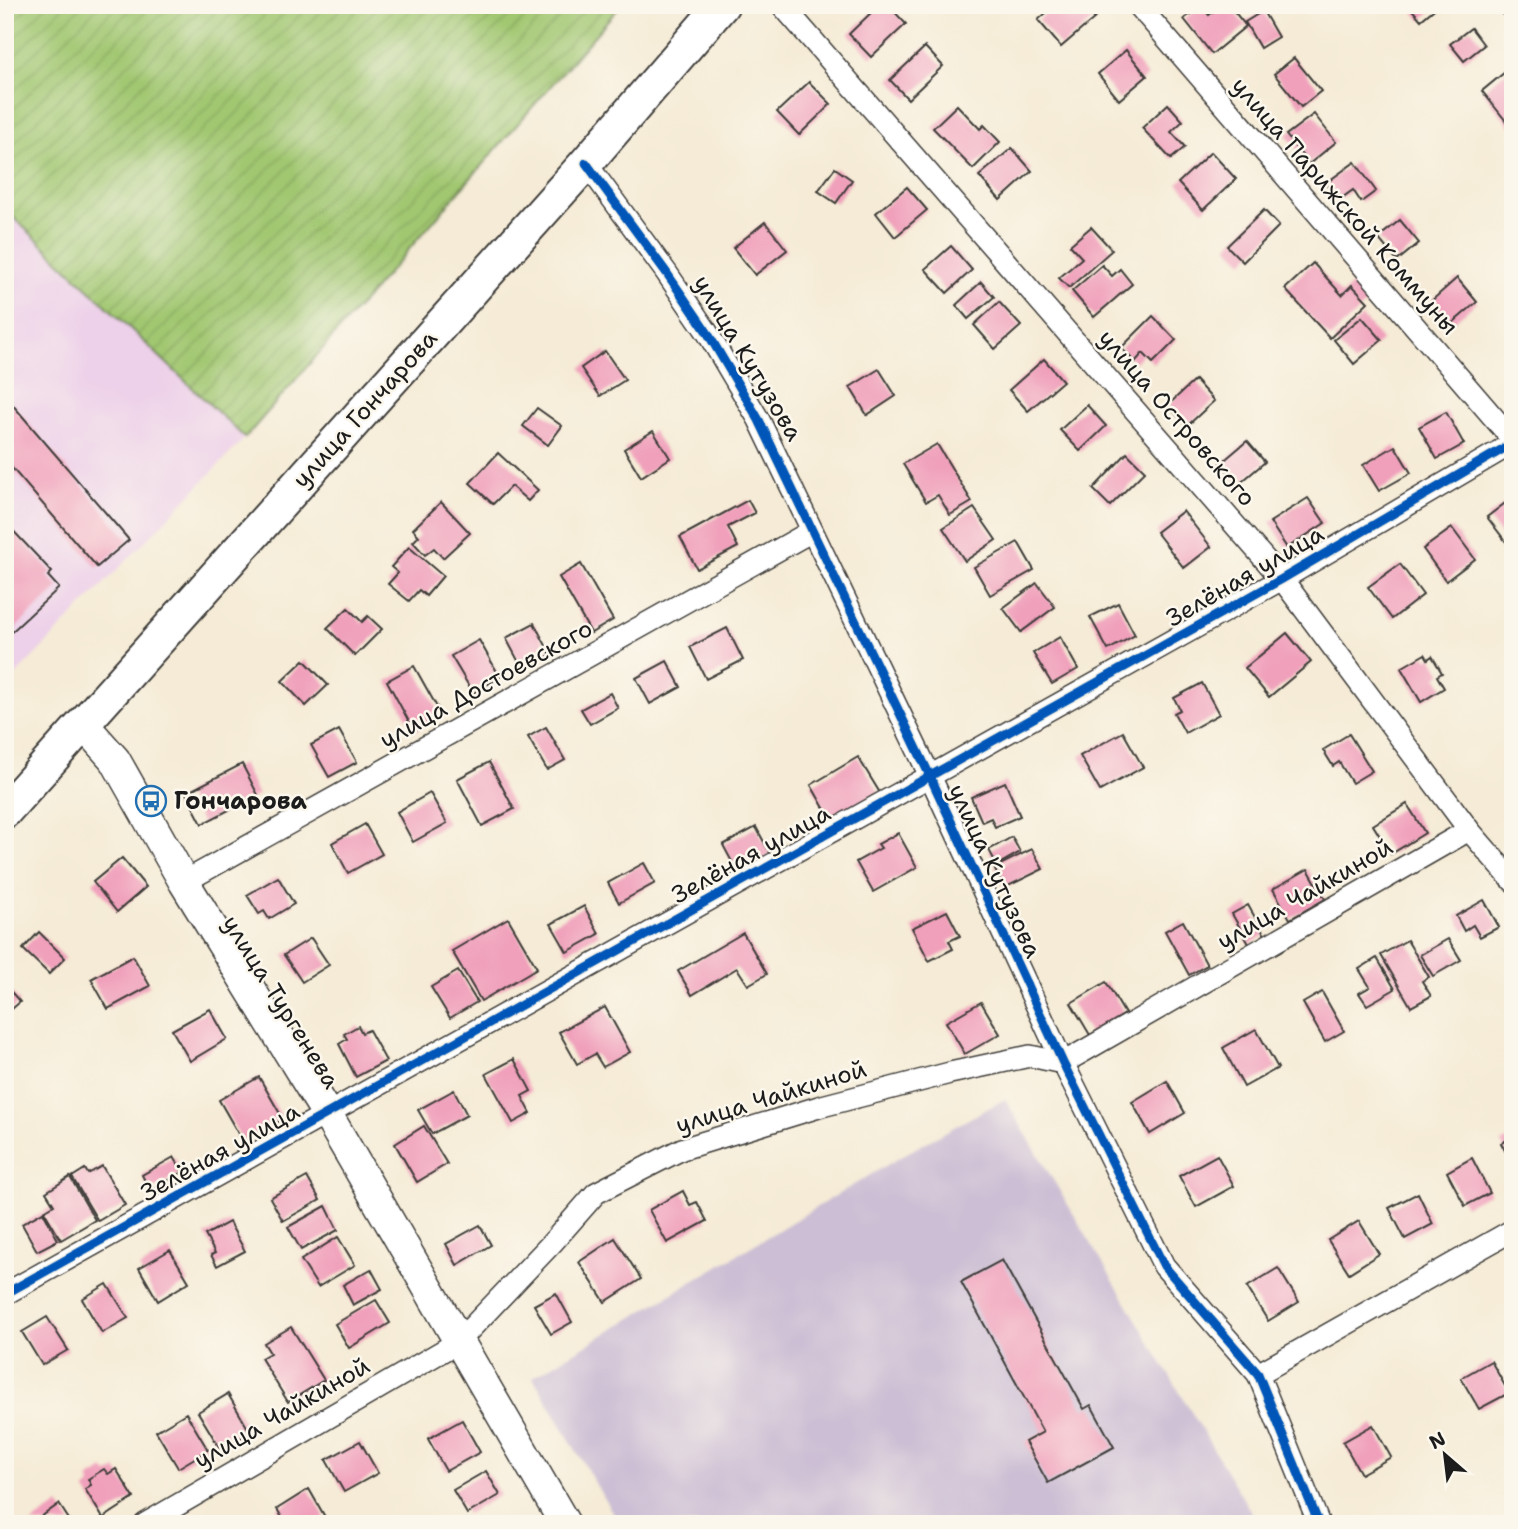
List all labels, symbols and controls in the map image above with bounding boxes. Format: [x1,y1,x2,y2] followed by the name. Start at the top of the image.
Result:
[1224,70,1466,342] street label: улица Парижской Коммуны
[686,269,810,447] street label: улица Кутузова
[286,323,445,495] street label: улица Гончарова
[1091,323,1263,513] street label: улица Островского
[1160,518,1330,634] street label: Зелёная улица
[374,612,598,756] street label: улица Достоевского
[941,779,1049,963] street label: улица Кутузова
[134,784,168,818] bus stop icon: Гончарова
[174,785,308,817] place label: Гончарова
[666,797,836,911] street label: Зелёная улица
[1211,831,1399,957] street label: улица Чайкиной
[215,909,347,1095] street label: улица Тургенева
[672,1053,870,1141] street label: улица Чайкиной
[135,1095,305,1209] street label: Зелёная улица
[188,1350,376,1476] street label: улица Чайкиной
[1410,1420,1480,1490] north arrow
[1425,1426,1450,1455] text: N

